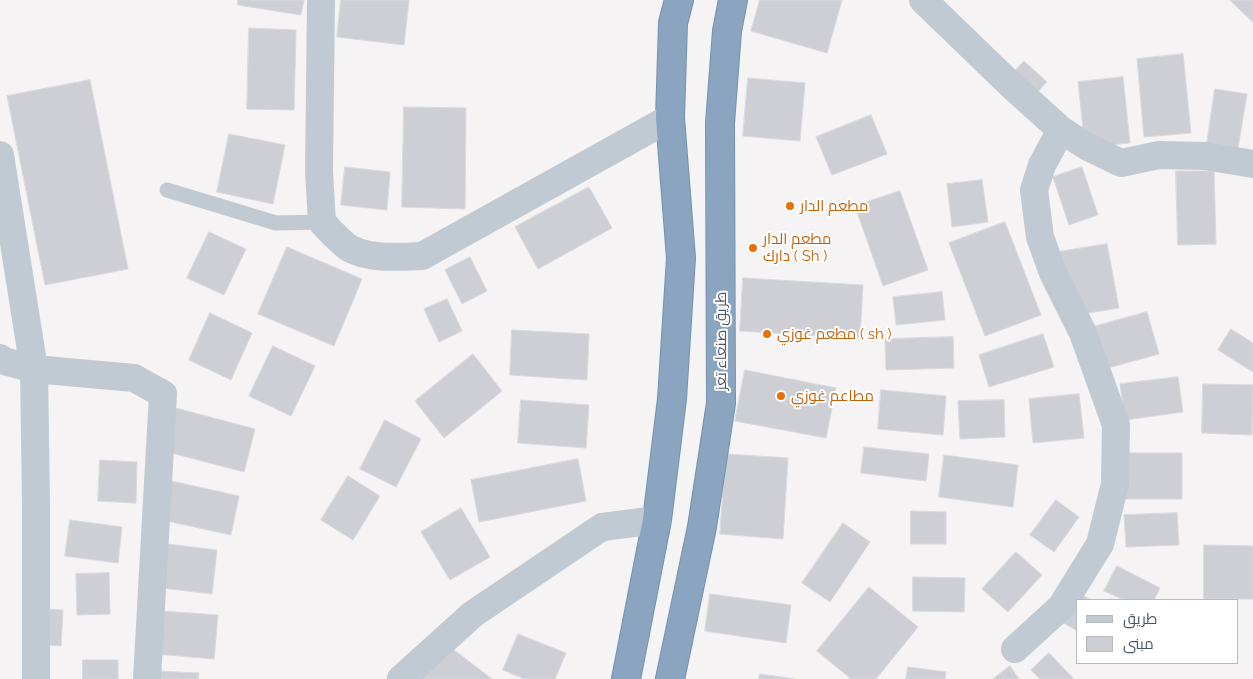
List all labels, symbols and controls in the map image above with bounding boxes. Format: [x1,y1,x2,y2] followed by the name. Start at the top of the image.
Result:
[800,197,868,215] place label: مطعم الدار
[784,200,796,212] marker: مطعم الدار
[763,230,831,265] place label: مطعم الدار دارك ( Sh )
[747,242,759,254] marker: مطعم الدار دارك ( Sh )
[712,292,730,390] street label: طريق صنعاء تعز
[777,325,892,343] place label: مطعم غوزي ( sh )
[761,328,773,340] marker: مطعم غوزي ( sh )
[791,387,874,405] place label: مطاعم غوزي
[775,390,787,402] marker: مطاعم غوزي
[1076,599,1238,664] legend
[1123,610,1157,628] text: طريق
[1123,635,1154,653] text: مبنى

